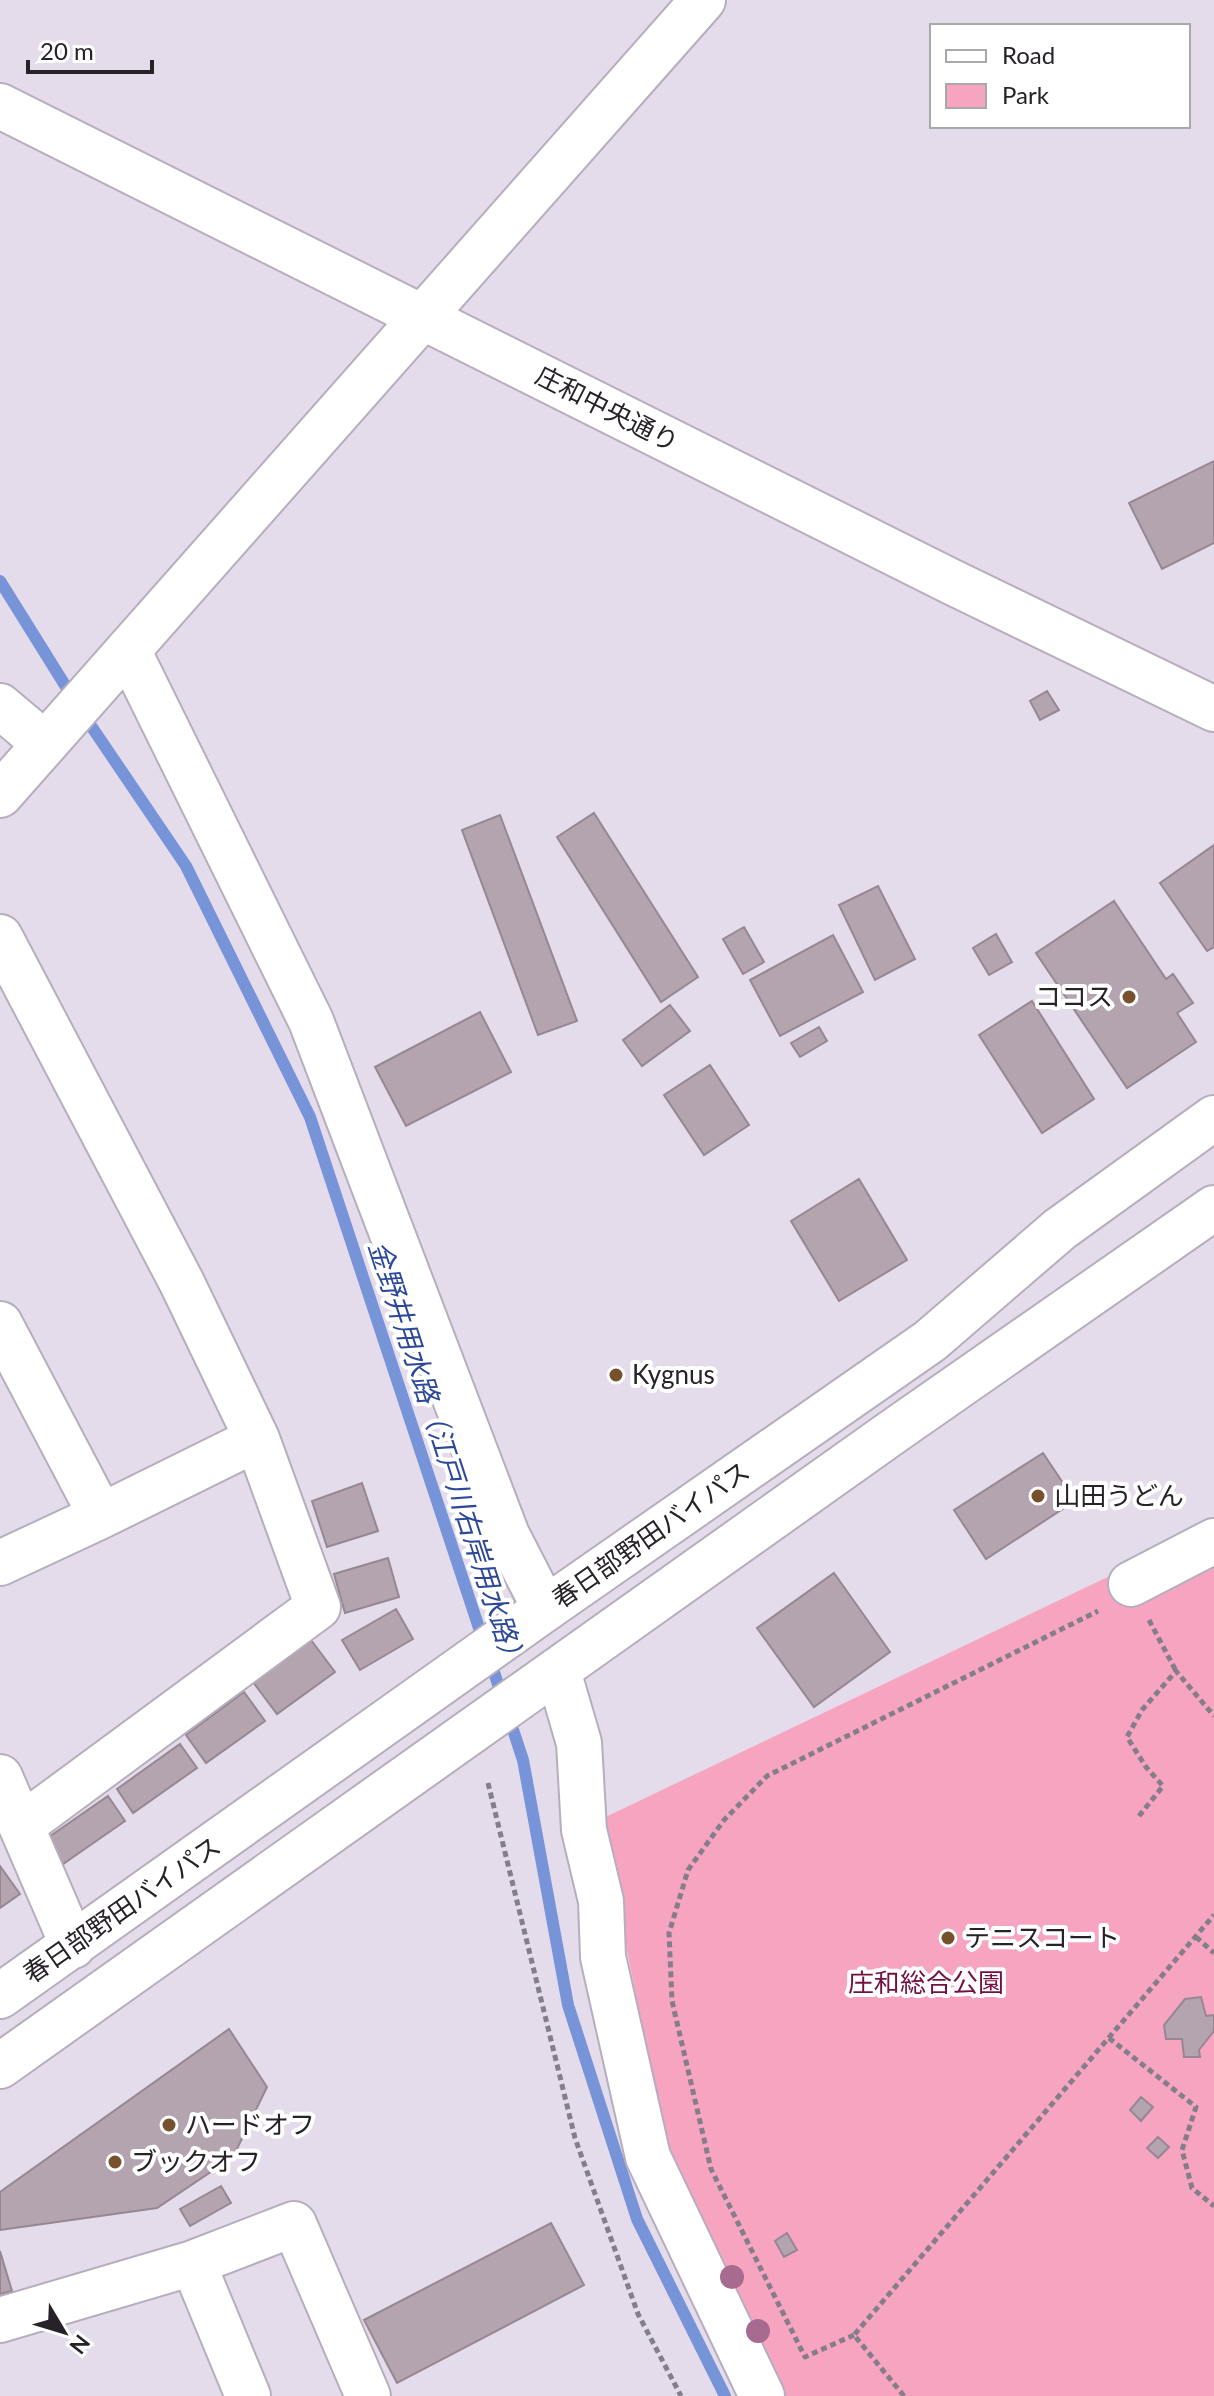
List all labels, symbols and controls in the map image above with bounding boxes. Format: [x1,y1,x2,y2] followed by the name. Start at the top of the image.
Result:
[28,24,152,74] scale bar
[930,24,1190,128] legend
[40,36,94,65] text: 20 m
[1002,40,1055,69] text: Road
[1002,80,1050,109] text: Park
[531,358,684,458] street label: 庄和中央通り
[1035,980,1113,1012] place label: ココス
[1120,988,1138,1006] marker: ココス
[363,1236,533,1673] water label: 金野井用水路（江戸川右岸用水路）
[632,1358,715,1390] place label: Kygnus
[607,1366,625,1384] marker: Kygnus
[546,1454,755,1614] street label: 春日部野田バイパス
[1054,1479,1184,1511] place label: 山田うどん
[1029,1487,1047,1505] marker: 山田うどん
[17,1829,226,1989] street label: 春日部野田バイパス
[964,1921,1120,1953] place label: テニスコート
[939,1929,957,1947] marker: テニスコート
[848,1966,1004,1998] park label: 庄和総合公園
[185,2108,315,2140] place label: ハードオフ
[160,2116,178,2134] marker: ハードオフ
[131,2145,261,2177] place label: ブックオフ
[106,2153,124,2171] marker: ブックオフ
[24,2292,104,2372] north arrow
[64,2330,96,2360] text: N

